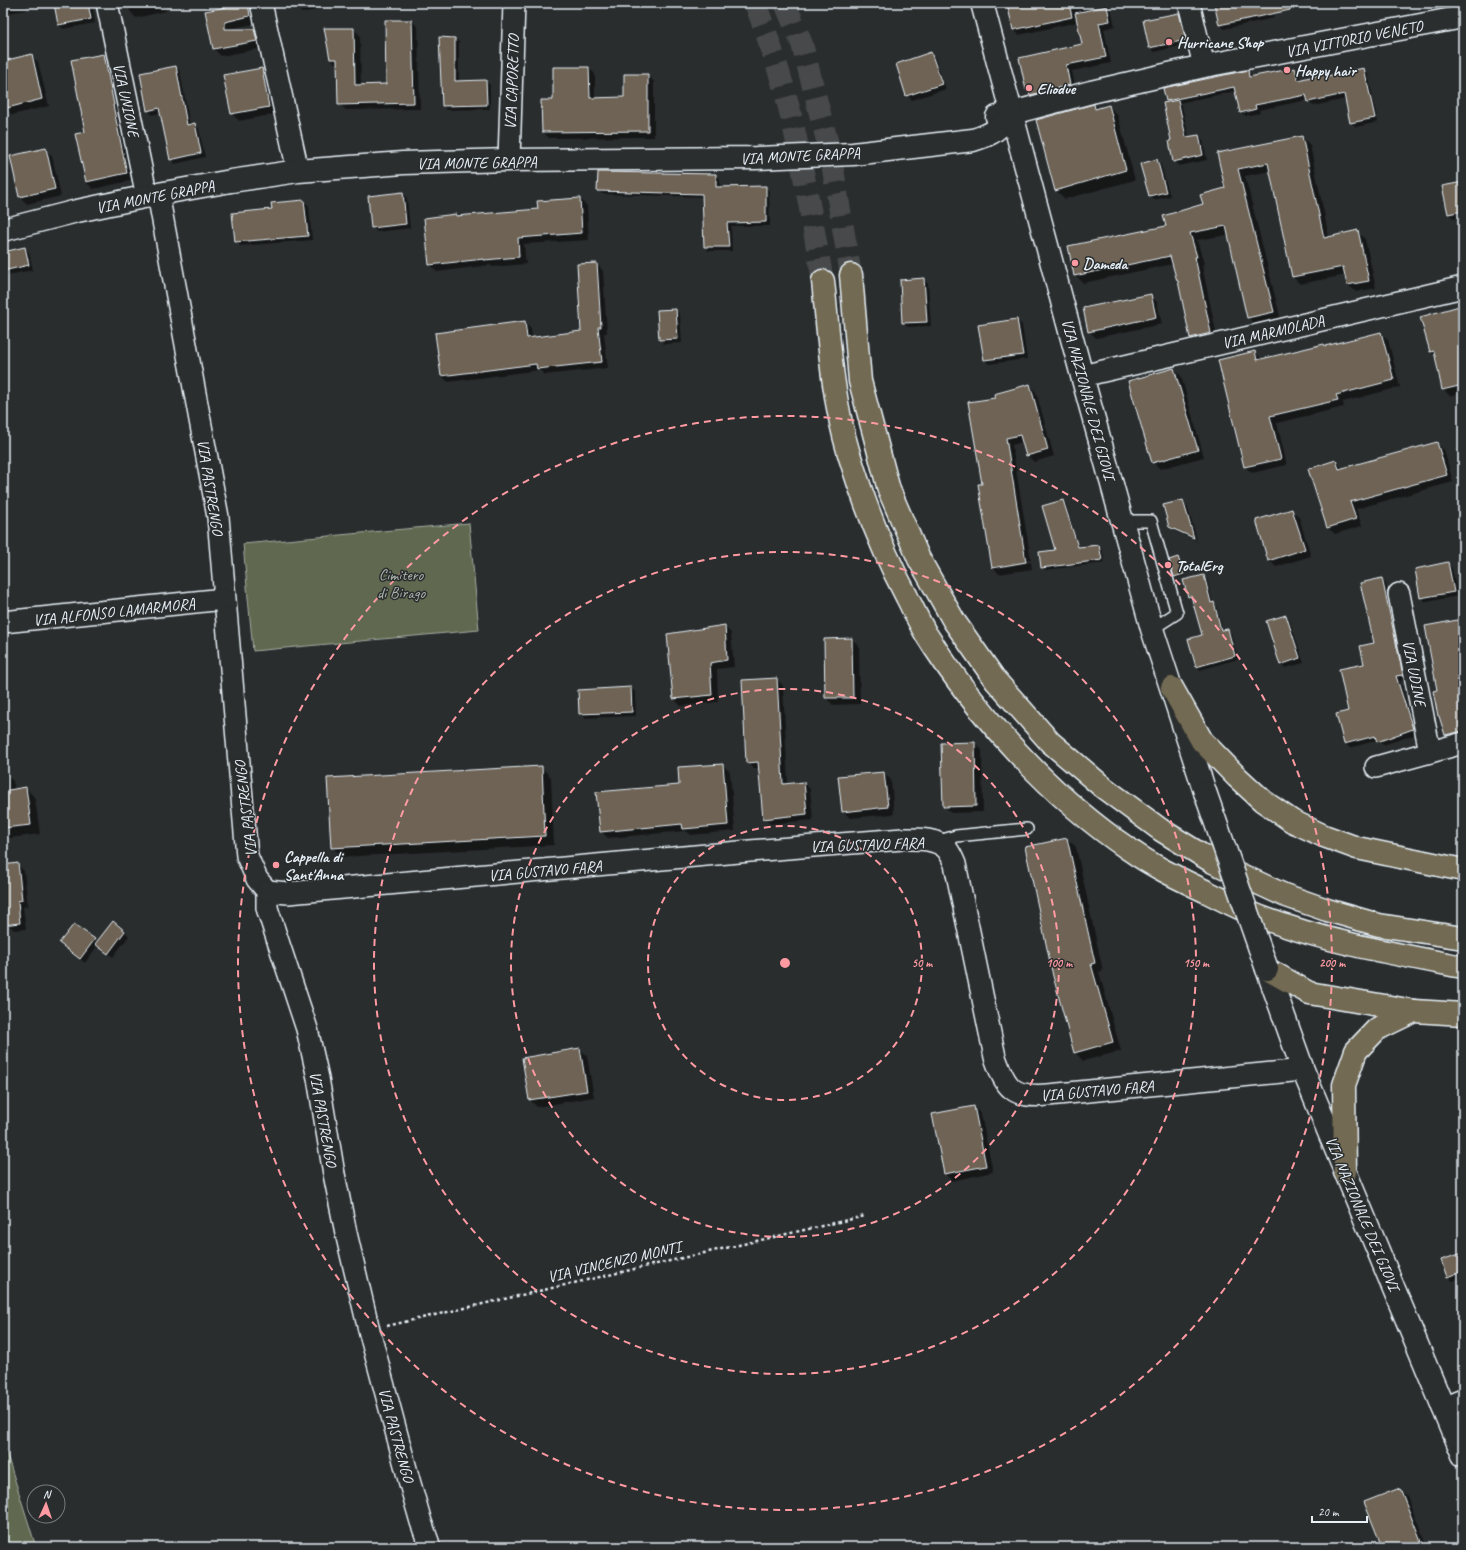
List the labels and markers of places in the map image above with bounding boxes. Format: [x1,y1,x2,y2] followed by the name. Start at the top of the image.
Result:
[1177,33,1265,53] place label: Hurricane Shop
[1164,37,1174,47] marker: Hurricane Shop
[1295,61,1358,81] place label: Happy hair
[1282,65,1292,75] marker: Happy hair
[1037,79,1077,99] place label: Eliodue
[1024,83,1034,93] marker: Eliodue
[1083,254,1128,274] place label: Dameda
[1070,258,1080,268] marker: Dameda
[1176,556,1224,576] place label: TotalErg
[1163,560,1173,570] marker: TotalErg
[284,847,345,885] place label: Cappella di Sant'Anna
[271,860,281,870] marker: Cappella di Sant'Anna
[778,956,792,970] centre of rings

